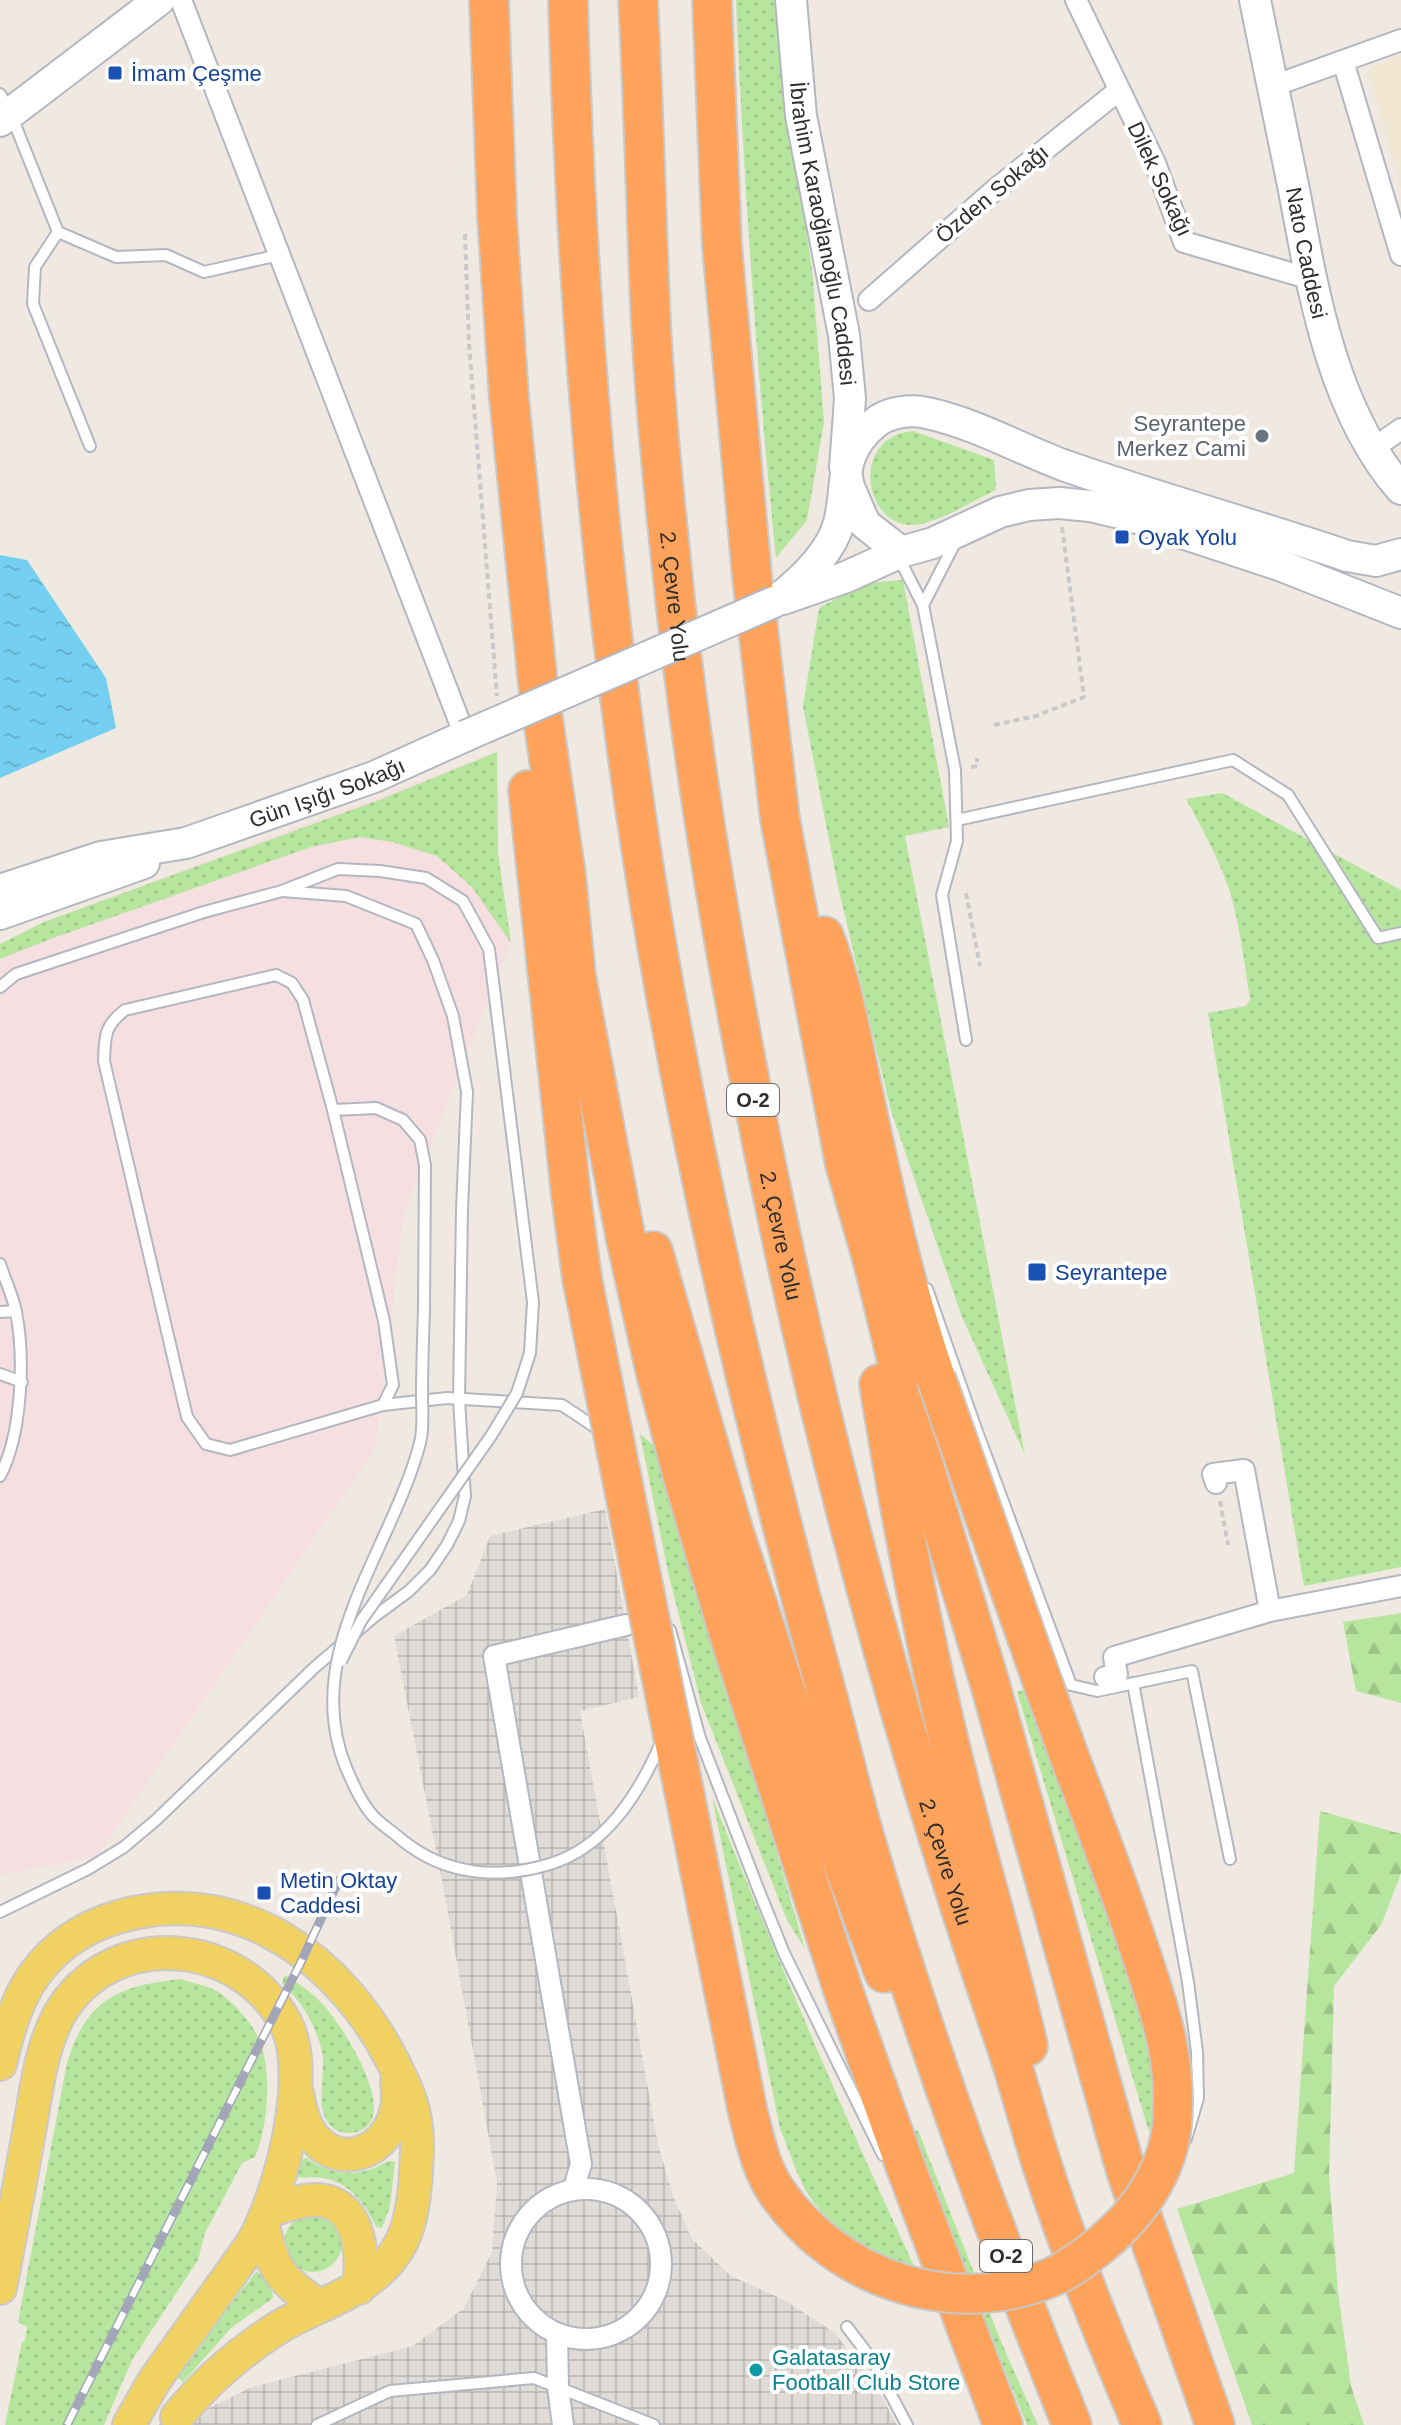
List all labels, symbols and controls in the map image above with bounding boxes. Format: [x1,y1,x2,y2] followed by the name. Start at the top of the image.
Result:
[131,61,262,86] place label: İmam Çeşme
[106,64,124,82] marker: İmam Çeşme
[786,80,861,387] street label: İbrahim Karaoğlanoğlu Caddesi
[1123,118,1197,240] street label: Dilek Sokağı
[931,140,1053,248] street label: Özden Sokağı
[1281,185,1333,321] street label: Nato Caddesi
[1116,411,1246,461] place label: Seyrantepe Merkez Cami
[1253,427,1271,445] marker: Seyrantepe Merkez Cami
[1138,525,1237,550] place label: Oyak Yolu
[1113,528,1131,546] marker: Oyak Yolu
[656,530,695,663] street label: 2. Çevre Yolu
[246,752,409,832] street label: Gün Işığı Sokağı
[727,1084,779,1116] road number: O-2
[755,1169,807,1302] street label: 2. Çevre Yolu
[1055,1260,1168,1285] place label: Seyrantepe
[1026,1261,1048,1283] marker: Seyrantepe
[915,1796,978,1928] street label: 2. Çevre Yolu
[280,1868,397,1918] place label: Metin Oktay Caddesi
[255,1884,273,1902] marker: Metin Oktay Caddesi
[980,2240,1032,2272] road number: O-2
[772,2345,960,2395] place label: Galatasaray Football Club Store
[747,2361,765,2379] marker: Galatasaray Football Club Store

